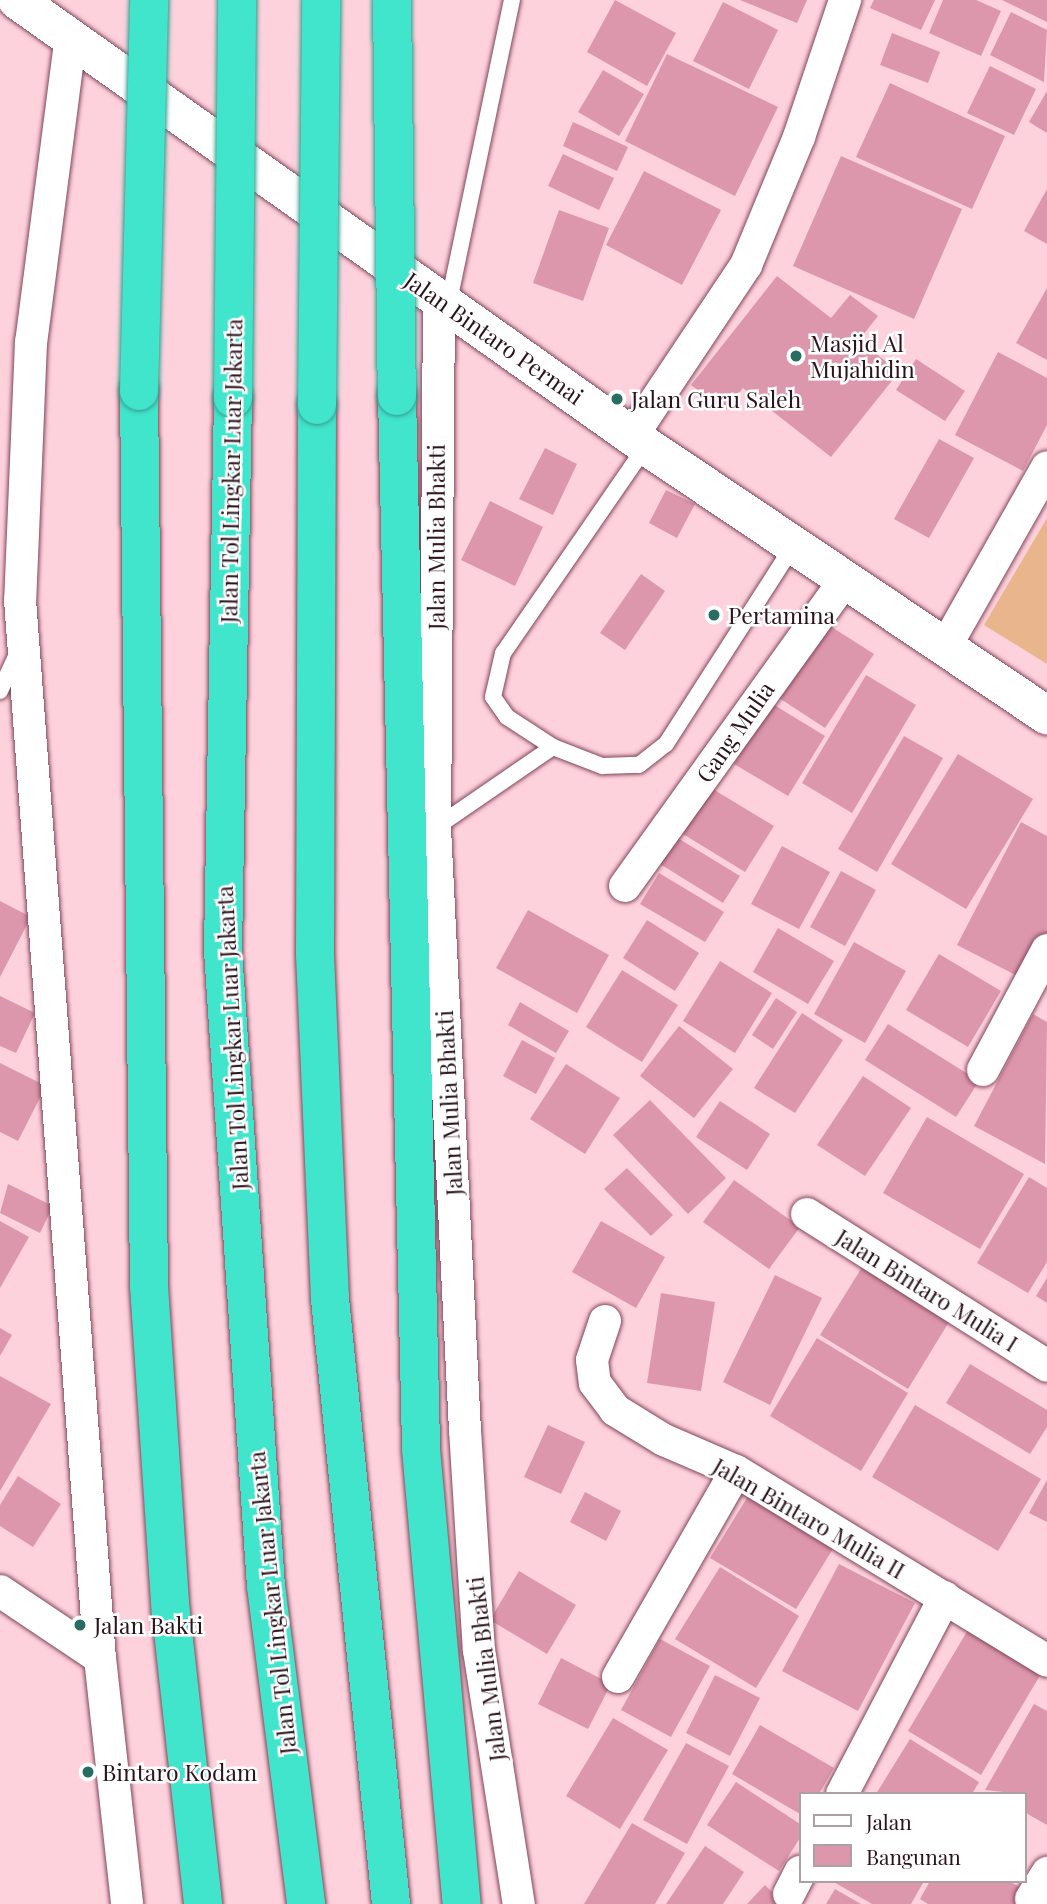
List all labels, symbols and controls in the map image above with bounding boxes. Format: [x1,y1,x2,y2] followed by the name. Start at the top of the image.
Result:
[399,266,589,410] street label: Jalan Bintaro Permai
[215,318,247,624] street label: Jalan Tol Lingkar Luar Jakarta
[810,329,915,383] place label: Masjid Al Mujahidin
[788,348,804,364] marker: Masjid Al Mujahidin
[631,385,801,413] place label: Jalan Guru Saleh
[609,391,625,407] marker: Jalan Guru Saleh
[422,444,450,630] street label: Jalan Mulia Bhakti
[728,601,835,629] place label: Pertamina
[706,607,722,623] marker: Pertamina
[690,676,780,788] street label: Gang Mulia
[210,884,254,1192] street label: Jalan Tol Lingkar Luar Jakarta
[430,1009,468,1197] street label: Jalan Mulia Bhakti
[831,1223,1023,1357] street label: Jalan Bintaro Mulia I
[242,1449,302,1757] street label: Jalan Tol Lingkar Luar Jakarta
[708,1452,910,1584] street label: Jalan Bintaro Mulia II
[461,1575,511,1763] street label: Jalan Mulia Bhakti
[94,1611,203,1639] place label: Jalan Bakti
[72,1617,88,1633] marker: Jalan Bakti
[102,1758,257,1786] place label: Bintaro Kodam
[80,1764,96,1780] marker: Bintaro Kodam
[799,1792,1026,1883] legend
[866,1807,912,1835] text: Jalan
[866,1842,961,1870] text: Bangunan

